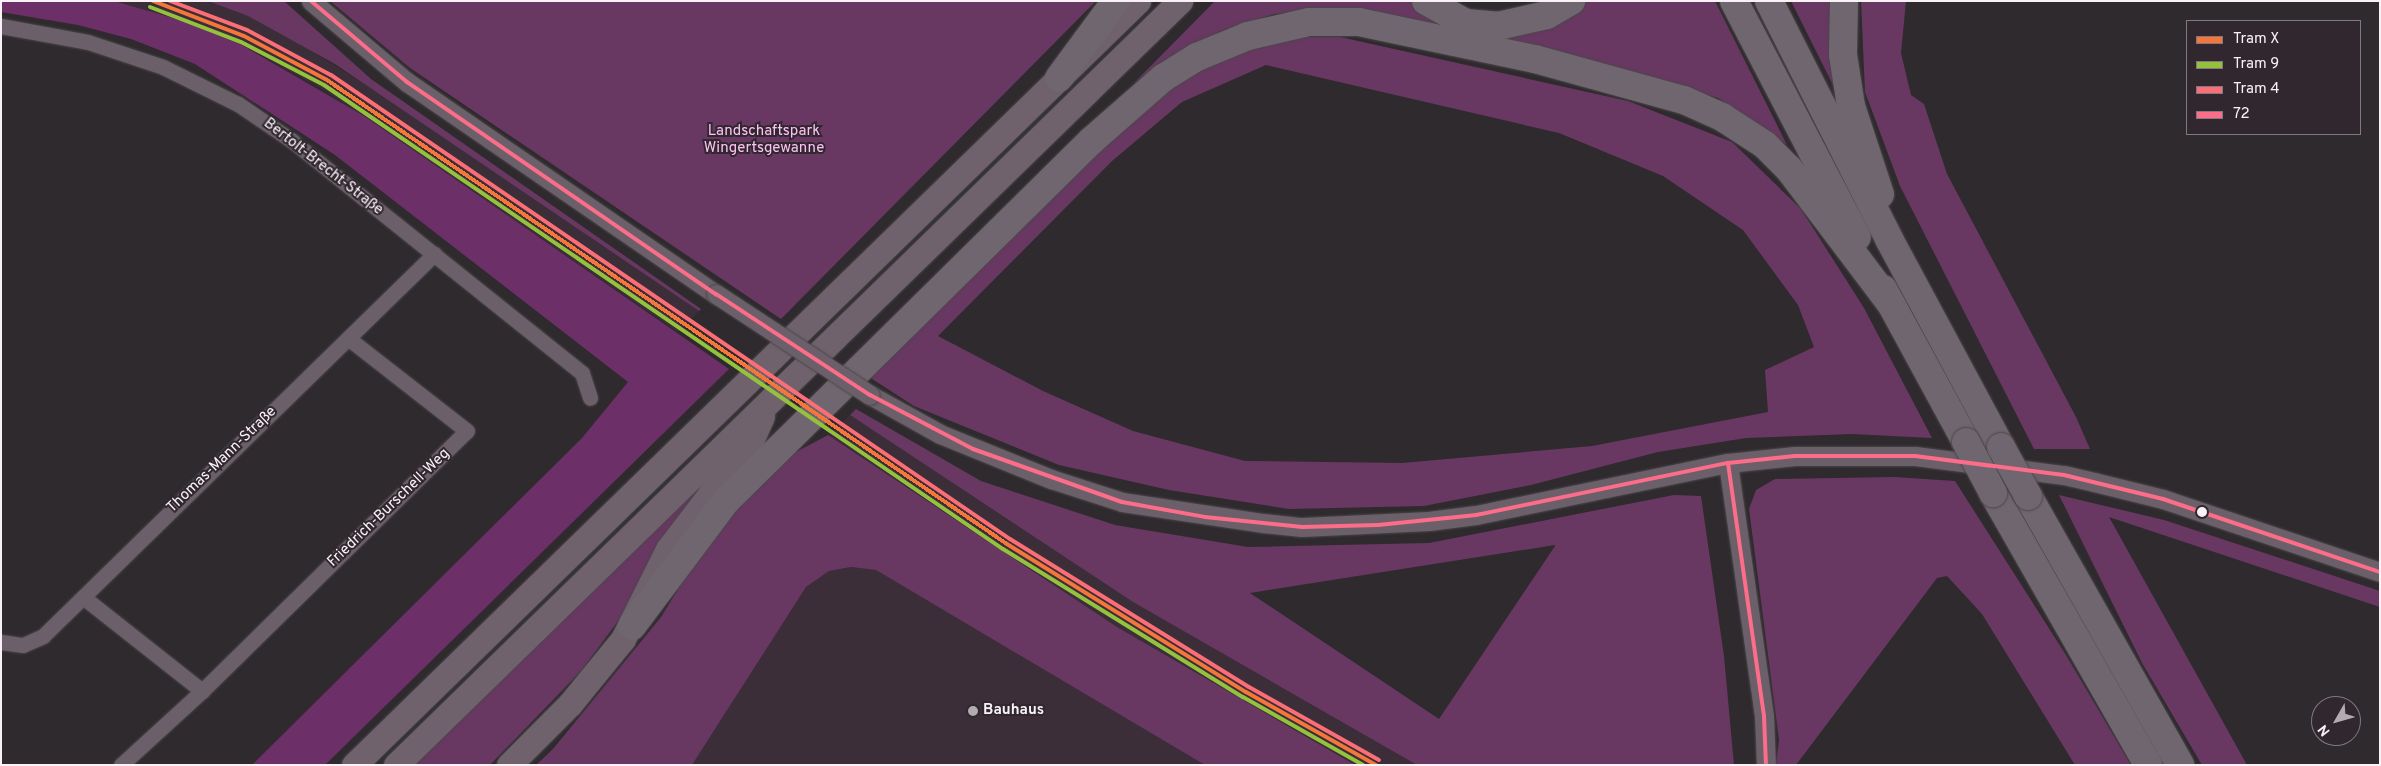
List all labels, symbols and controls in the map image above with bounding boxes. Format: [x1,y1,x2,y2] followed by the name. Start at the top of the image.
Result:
[2186,20,2361,135] legend
[2233,30,2279,49] text: Tram X
[2233,55,2279,74] text: Tram 9
[2233,80,2280,99] text: Tram 4
[2233,105,2250,124] text: 72
[260,115,386,219] street label: Bertolt-Brecht-Straße
[704,122,824,157] park label: Landschaftspark Wingertsgewanne
[163,403,281,517] street label: Thomas-Mann-Straße
[324,445,454,571] street label: Friedrich-Burschell-Weg
[2197,507,2207,517] unlabelled marker
[2311,696,2361,746] north arrow
[983,702,1044,720] place label: Bauhaus
[967,705,979,717] marker: Bauhaus
[2315,721,2334,739] text: N

